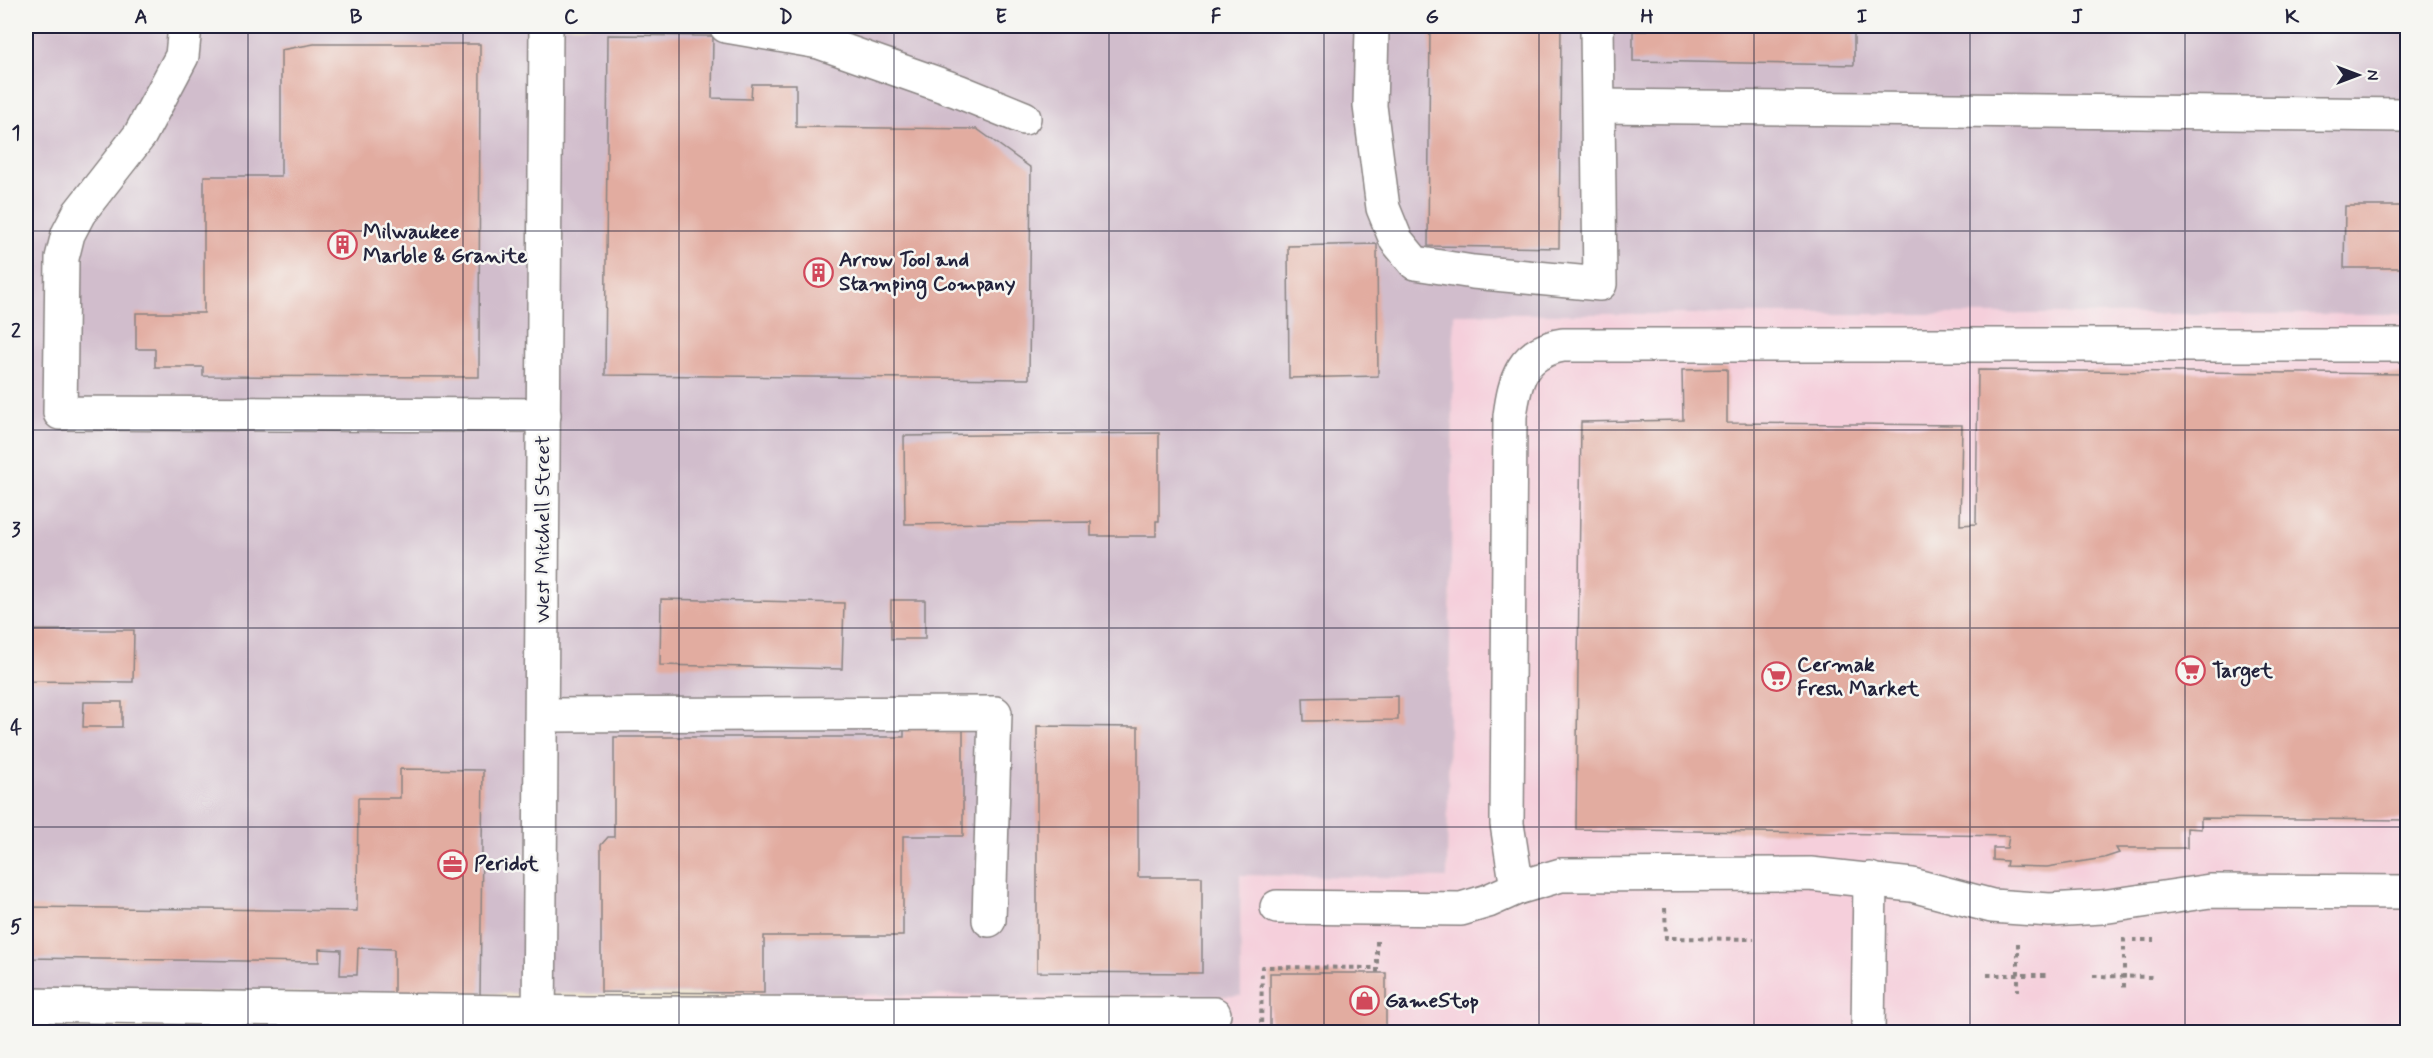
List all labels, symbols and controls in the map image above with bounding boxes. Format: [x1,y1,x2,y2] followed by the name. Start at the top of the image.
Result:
[134,4,148,31] text: A
[350,4,363,31] text: B
[564,4,579,31] text: C
[779,4,793,31] text: D
[995,4,1007,31] text: E
[1211,4,1222,31] text: F
[1425,4,1439,31] text: G
[1640,4,1654,31] text: H
[1857,4,1867,31] text: I
[2071,4,2083,31] text: J
[2285,4,2300,31] text: K
[2328,45,2388,105] north arrow
[2361,70,2382,80] text: N
[12,120,20,147] text: 1
[363,218,528,270] place label: Milwaukee Marble & Granite
[326,228,358,260] building icon: Milwaukee Marble & Granite
[839,246,1016,300] place label: Arrow Tool and Stamping Company
[802,256,834,288] building icon: Arrow Tool and Stamping Company
[11,318,21,345] text: 2
[529,435,557,623] street label: West Mitchell Street
[11,517,21,544] text: 3
[1797,651,1920,703] place label: Cermak Fresh Market
[2175,655,2207,687] supermarket icon: Target
[2212,657,2274,687] place label: Target
[1760,661,1792,693] supermarket icon: Cermak Fresh Market
[10,715,22,742] text: 4
[437,848,469,880] office icon: Peridot
[474,850,539,878] place label: Peridot
[10,914,22,941] text: 5
[1348,985,1380,1017] shop icon: GameStop
[1385,987,1479,1015] place label: GameStop

